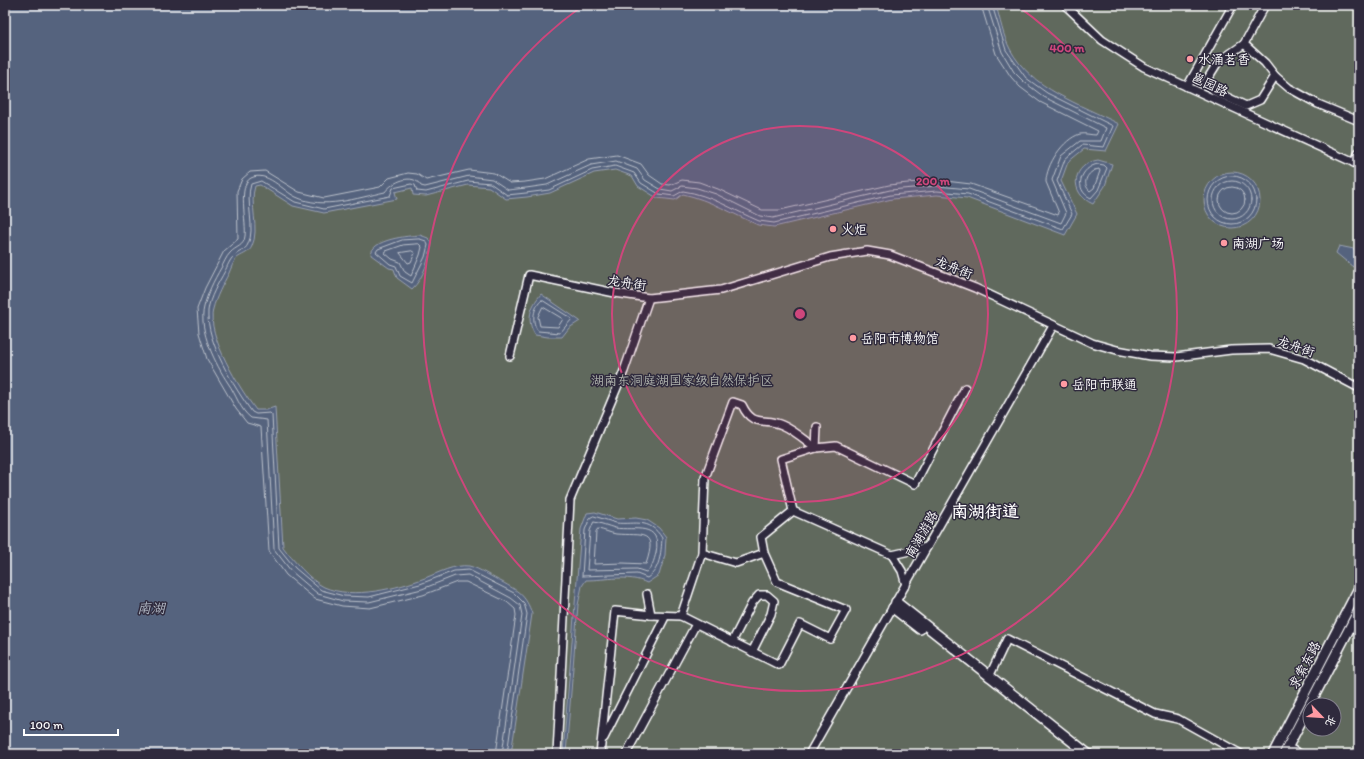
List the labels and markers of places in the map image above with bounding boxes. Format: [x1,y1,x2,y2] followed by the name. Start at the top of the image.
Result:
[1198,52,1250,67] place label: 水涌茗香
[1185,54,1195,64] marker: 水涌茗香
[841,222,867,237] place label: 火炬
[828,224,838,234] marker: 火炬
[1232,236,1284,251] place label: 南湖广场
[1219,238,1229,248] marker: 南湖广场
[793,307,807,321] centre of rings
[861,331,939,346] place label: 岳阳市博物馆
[848,333,858,343] marker: 岳阳市博物馆
[1072,377,1137,392] place label: 岳阳市联通
[1059,379,1069,389] marker: 岳阳市联通

